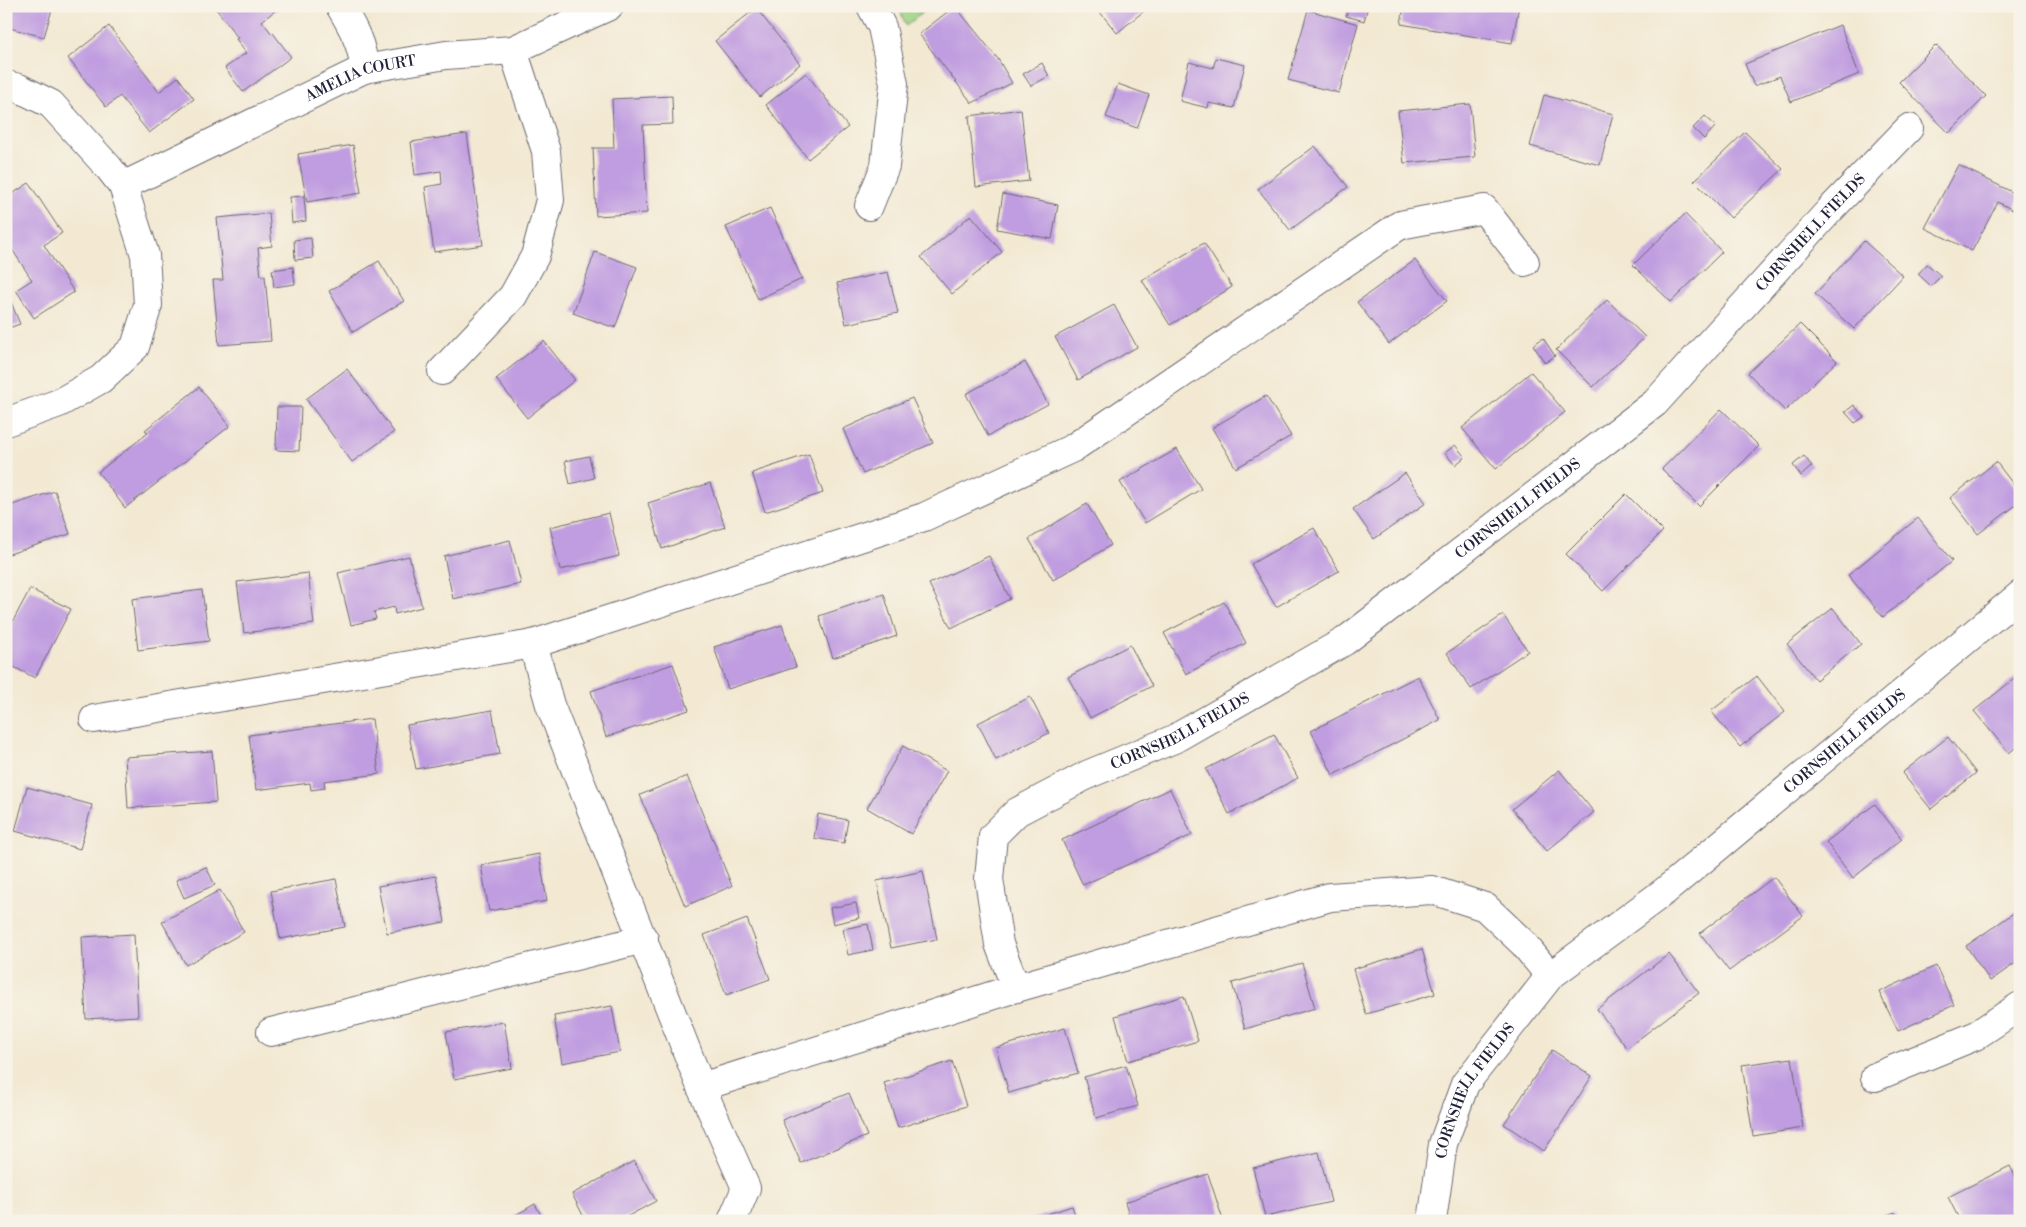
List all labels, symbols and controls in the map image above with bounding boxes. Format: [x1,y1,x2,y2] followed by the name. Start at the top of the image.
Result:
[301,51,418,106] street label: AMELIA COURT
[1751,169,1870,295] street label: CORNSHELL FIELDS
[1451,454,1584,563] street label: CORNSHELL FIELDS
[1780,685,1910,798] street label: CORNSHELL FIELDS
[1107,688,1253,774] street label: CORNSHELL FIELDS
[1432,1019,1519,1160] street label: CORNSHELL FIELDS

